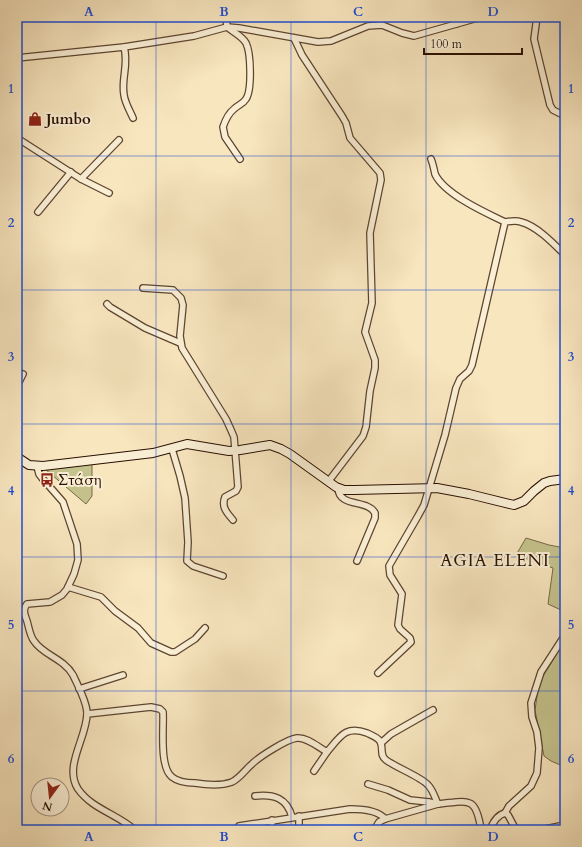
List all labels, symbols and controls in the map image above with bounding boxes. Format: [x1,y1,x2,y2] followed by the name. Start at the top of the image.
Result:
[84,3,94,21] text: A
[219,3,229,21] text: B
[353,3,363,21] text: C
[487,3,499,21] text: D
[424,30,522,56] scale bar
[430,36,463,52] text: 100 m
[8,80,14,98] text: 1
[568,80,574,98] text: 1
[44,109,91,129] place label: Jumbo
[27,111,43,127] shop icon: Jumbo
[8,214,15,232] text: 2
[568,214,575,232] text: 2
[8,348,15,366] text: 3
[568,348,575,366] text: 3
[58,470,101,490] place label: Στάση
[39,472,55,488] bus stop icon: Στάση
[8,482,15,500] text: 4
[568,482,575,500] text: 4
[440,549,550,572] district label: AGIA ELENI
[8,616,14,634] text: 5
[568,616,574,634] text: 5
[8,750,15,768] text: 6
[568,750,575,768] text: 6
[30,777,70,817] north arrow
[41,798,54,815] text: N
[84,828,94,846] text: A
[219,828,229,846] text: B
[353,828,363,846] text: C
[487,828,499,846] text: D

